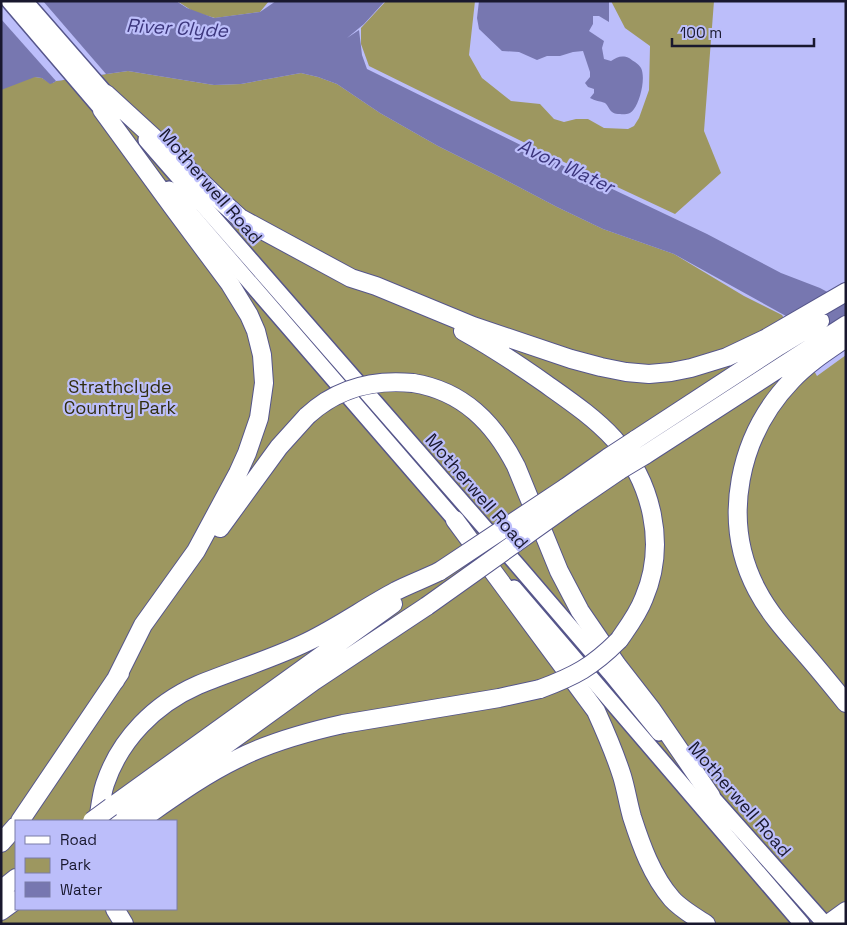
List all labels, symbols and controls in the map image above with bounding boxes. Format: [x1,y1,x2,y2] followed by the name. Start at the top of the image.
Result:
[126,13,229,43] water label: River Clyde
[672,15,814,47] scale bar
[680,23,722,42] text: 100 m
[155,124,267,248] street label: Motherwell Road
[514,133,620,200] water label: Avon Water
[64,375,177,419] park label: Strathclyde Country Park
[421,429,533,553] street label: Motherwell Road
[684,737,796,861] street label: Motherwell Road
[15,820,178,910] legend
[60,830,97,849] text: Road
[60,855,91,874] text: Park
[60,880,103,899] text: Water

